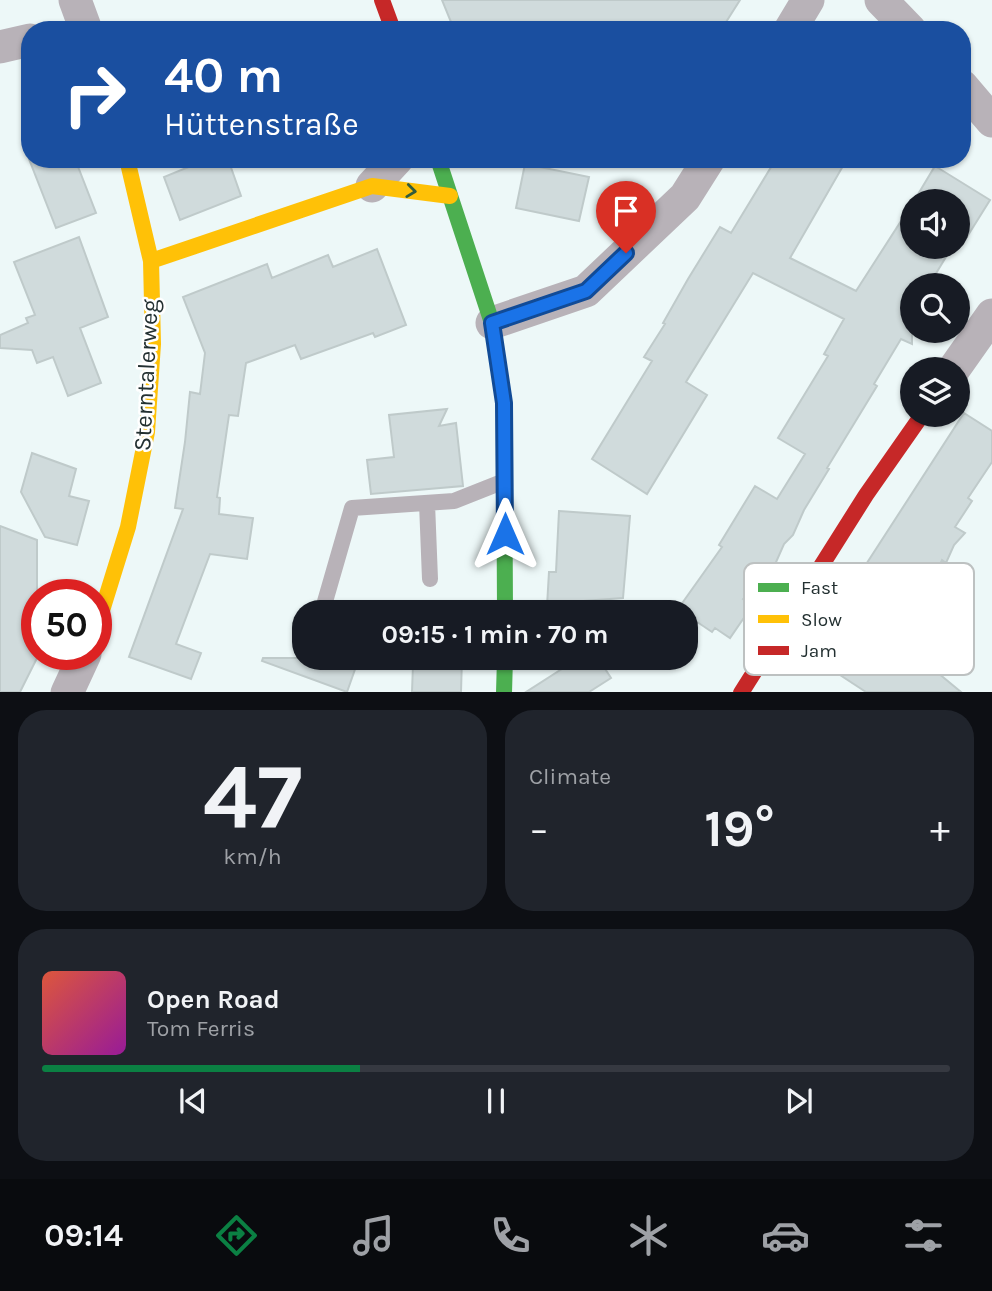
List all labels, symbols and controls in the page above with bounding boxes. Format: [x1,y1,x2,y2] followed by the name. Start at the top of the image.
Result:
[164,47,283,104] text: 40 m
[49,49,140,140] icon: right
[164,106,359,143] text: Hüttenstraße
[596,181,656,253] pin
[405,184,417,199] one-way arrow
[900,189,970,427] map controls
[900,189,970,259] button: sound
[607,192,645,230] icon: arrive
[900,273,970,343] button: search
[128,298,164,452] street label: Sterntalerweg
[900,357,970,427] button: layers
[468,497,542,571] position arrow
[744,563,974,675] legend
[801,577,838,599] text: Fast
[21,579,112,670] speed limit sign: 50
[801,609,842,631] text: Slow
[381,619,609,650] text: 09:15 · 1 min · 70 m
[801,640,837,662] text: Jam
[203,744,302,850] text: 47
[529,763,611,790] text: Climate
[704,798,775,859] text: 19°
[529,807,549,852] text: −
[930,807,950,852] text: +
[223,843,282,870] text: km/h
[147,984,280,1015] text: Open Road
[147,1015,255,1042] text: Tom Ferris
[174,1082,212,1120] icon: previous
[477,1082,515,1120] icon: pause
[780,1082,818,1120] icon: next
[212,1211,261,1260] icon: directions
[349,1211,398,1260] icon: music
[486,1211,535,1260] icon: phone
[624,1211,673,1260] icon: climate
[761,1211,810,1260] icon: car
[899,1211,948,1260] icon: filters
[44,1217,123,1254] text: 09:14

